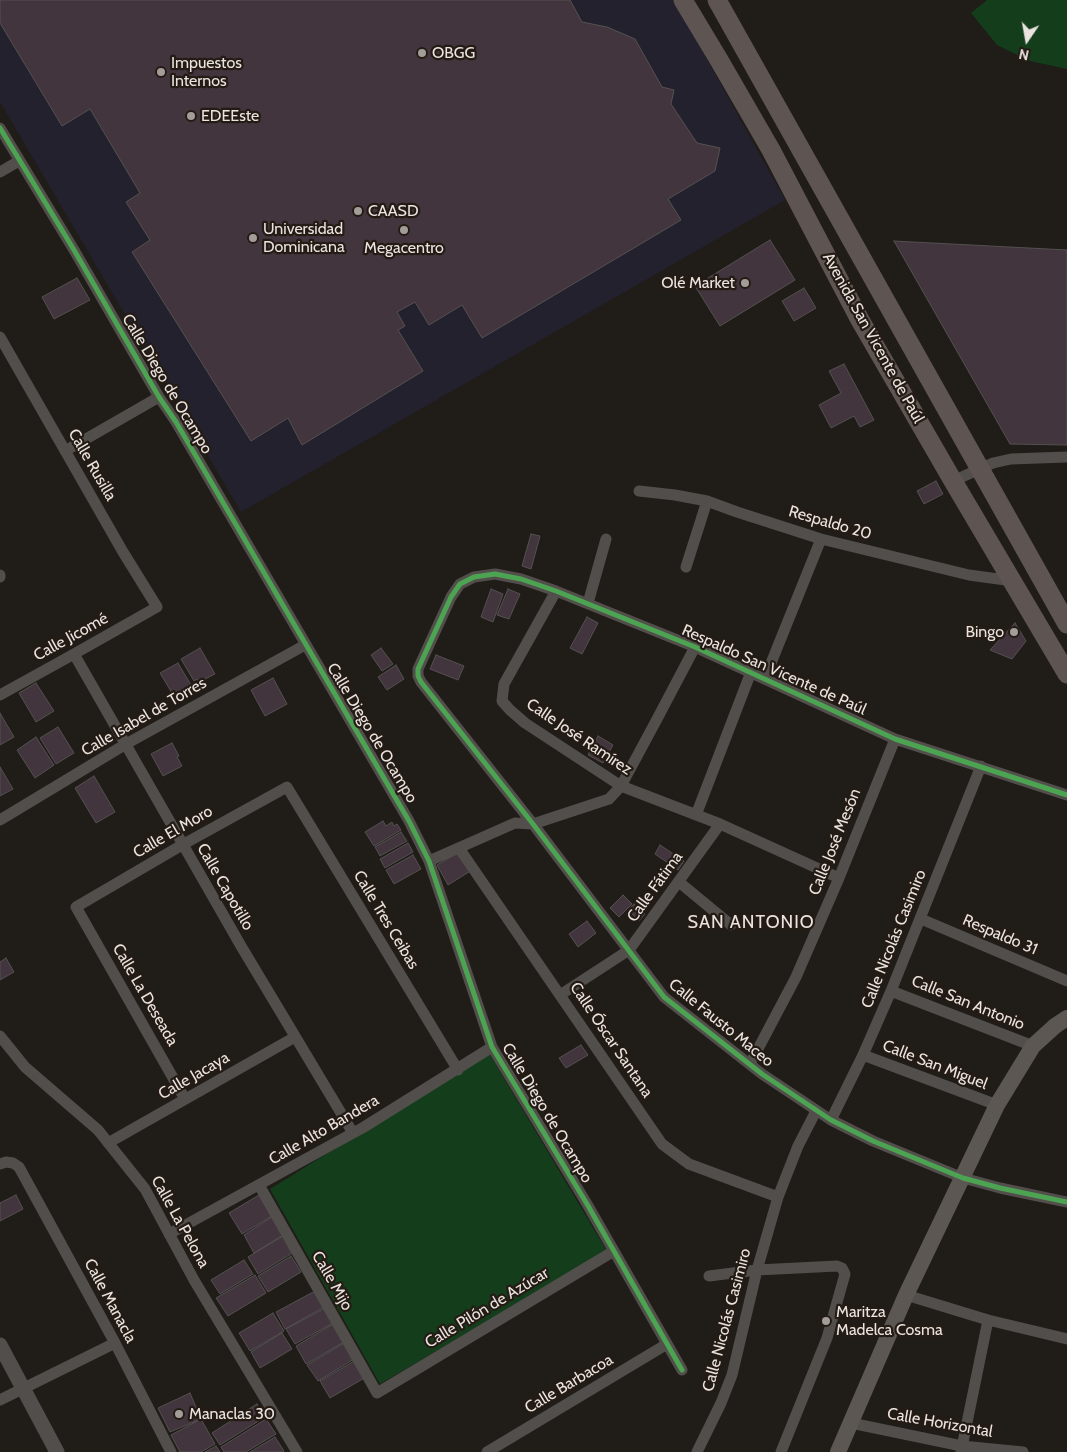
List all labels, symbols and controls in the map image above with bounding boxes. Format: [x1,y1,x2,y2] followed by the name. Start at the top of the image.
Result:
[1002,15,1052,65] north arrow
[432,43,475,63] place label: OBGG
[1017,45,1031,65] text: N
[416,47,428,59] marker: OBGG
[171,53,242,91] place label: Impuestos Internos
[155,66,167,78] marker: Impuestos Internos
[201,106,259,126] place label: EDEEste
[185,110,197,122] marker: EDEEste
[368,201,419,221] place label: CAASD
[352,205,364,217] marker: CAASD
[263,219,345,257] place label: Universidad Dominicana
[398,224,410,236] marker: Megacentro
[247,232,259,244] marker: Universidad Dominicana
[364,238,444,258] place label: Megacentro
[818,249,928,427] street label: Avenida San Vicente de Paúl
[661,273,735,293] place label: Olé Market
[739,277,751,289] marker: Olé Market
[118,311,216,457] street label: Calle Diego de Ocampo
[64,426,120,504] street label: Calle Rusilla
[786,502,874,544] street label: Respaldo 20
[30,609,112,665] street label: Calle Jicomé
[679,621,869,719] street label: Respaldo San Vicente de Paúl
[965,622,1004,642] place label: Bingo
[1008,626,1020,638] marker: Bingo
[323,660,421,806] street label: Calle Diego de Ocampo
[78,673,210,761] street label: Calle Isabel de Torres
[523,695,635,779] street label: Calle José Ramírez
[805,786,865,898] street label: Calle José Mesón
[130,802,216,862] street label: Calle El Moro
[192,840,258,934] street label: Calle Capotillo
[623,848,687,926] street label: Calle Fátima
[349,867,423,973] street label: Calle Tres Ceibas
[857,867,931,1011] street label: Calle Nicolás Casimiro
[960,911,1040,959] street label: Respaldo 31
[686,912,816,934] district label: SAN ANTONIO
[108,940,182,1050] street label: Calle La Deseada
[909,972,1027,1034] street label: Calle San Antonio
[665,975,777,1071] street label: Calle Fausto Maceo
[565,979,657,1101] street label: Calle Óscar Santana
[880,1036,990,1094] street label: Calle San Miguel
[498,1040,596,1186] street label: Calle Diego de Ocampo
[155,1048,233,1104] street label: Calle Jacaya
[266,1091,382,1169] street label: Calle Alto Bandera
[147,1173,213,1271] street label: Calle La Pelona
[699,1246,755,1394] street label: Calle Nicolás Casimiro
[307,1248,357,1314] street label: Calle Mijo
[80,1256,140,1346] street label: Calle Manacla
[422,1264,552,1352] street label: Calle Pilón de Azúcar
[836,1302,943,1340] place label: Maritza Madelca Cosma
[820,1315,832,1327] marker: Maritza Madelca Cosma
[522,1350,616,1418] street label: Calle Barbacoa
[189,1404,275,1424] place label: Manaclas 30
[886,1404,994,1442] street label: Calle Horizontal
[173,1408,185,1420] marker: Manaclas 30

